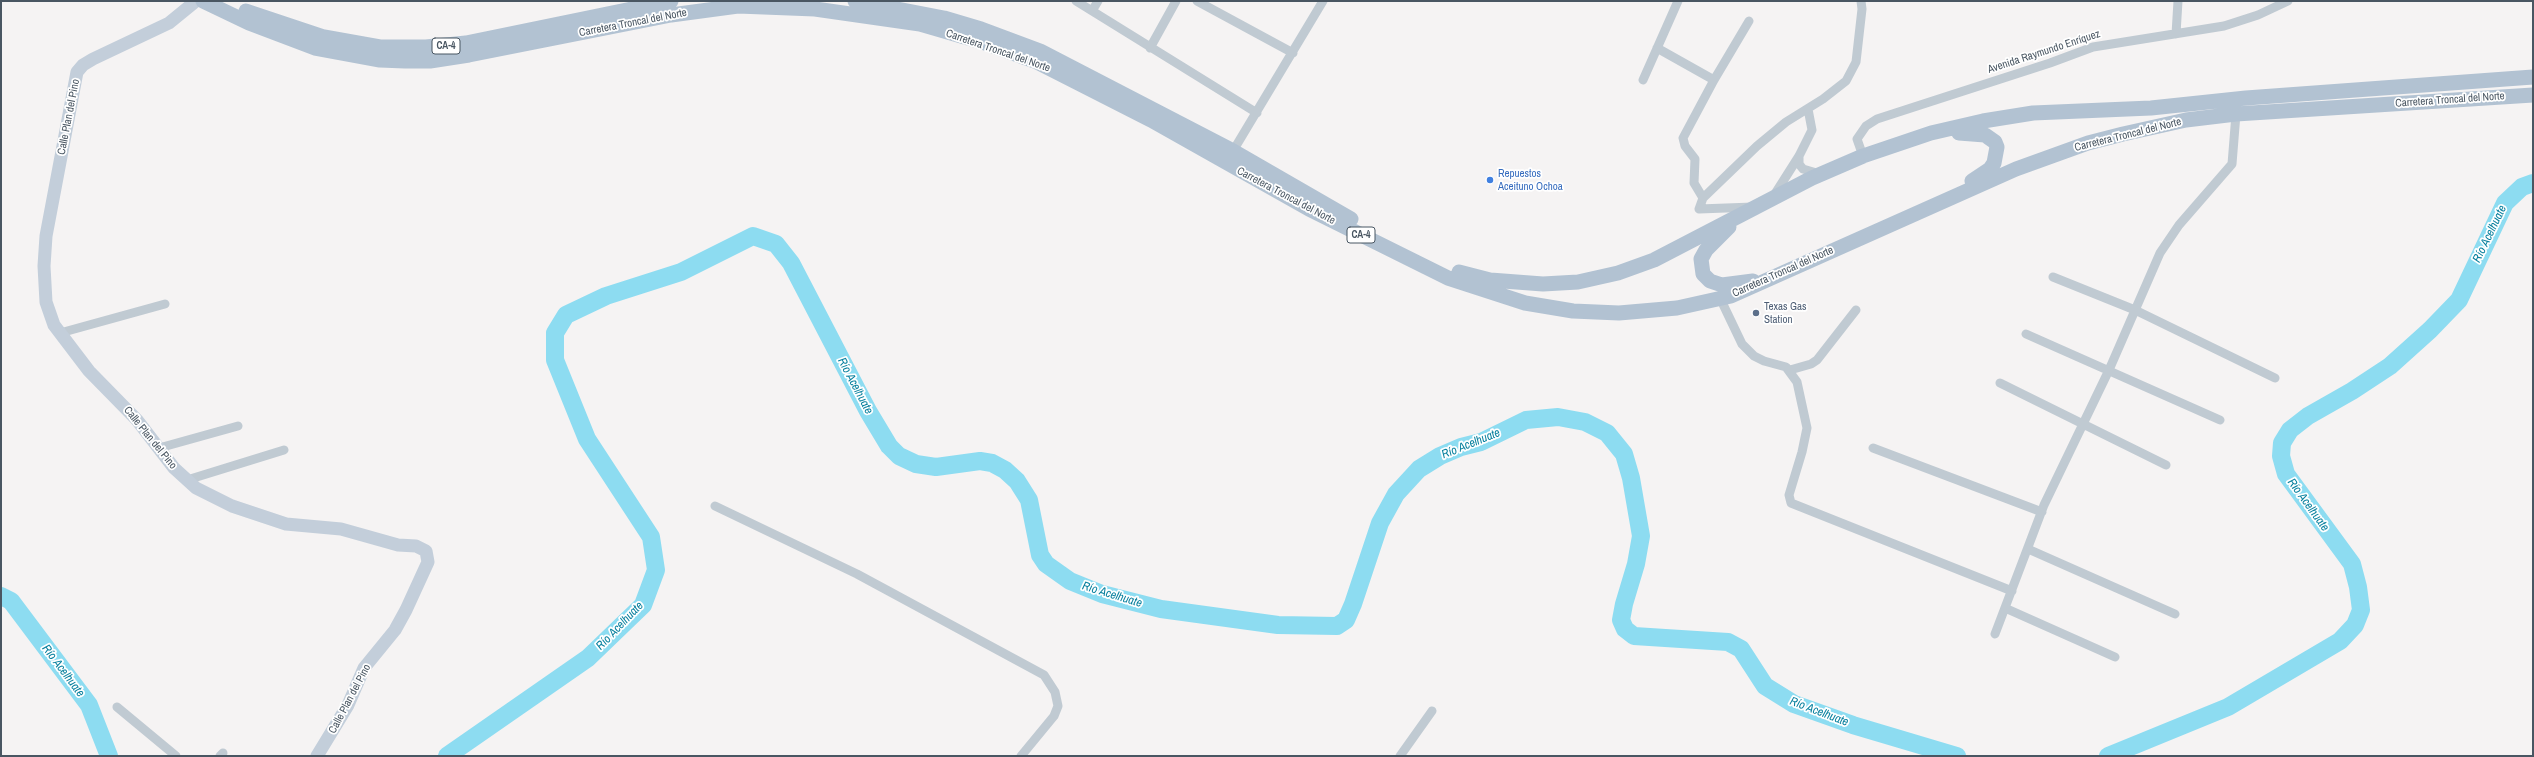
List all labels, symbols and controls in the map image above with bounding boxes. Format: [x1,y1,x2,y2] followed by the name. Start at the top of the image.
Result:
[578,6,688,40] street label: Carretera Troncal del Norte
[944,27,1052,75] street label: Carretera Troncal del Norte
[1986,28,2102,76] street label: Avenida Raymundo Enríquez
[432,38,460,54] road number: CA-4
[55,78,83,156] street label: Calle Plan del Pino
[2395,90,2505,110] street label: Carretera Troncal del Norte
[2073,115,2183,155] street label: Carretera Troncal del Norte
[1235,164,1337,228] street label: Carretera Troncal del Norte
[1498,167,1563,193] place label: Repuestos Aceituno Ochoa
[1485,175,1495,185] marker: Repuestos Aceituno Ochoa
[2470,203,2510,265] water label: Río Acelhuate
[1347,227,1375,243] road number: CA-4
[1730,244,1836,300] street label: Carretera Troncal del Norte
[1764,300,1807,326] place label: Texas Gas Station
[1751,308,1761,318] marker: Texas Gas Station
[834,355,876,417] water label: Río Acelhuate
[121,404,179,472] street label: Calle Plan del Pino
[1440,426,1502,462] water label: Río Acelhuate
[2284,476,2332,534] water label: Río Acelhuate
[1080,579,1144,611] water label: Río Acelhuate
[593,599,647,653] water label: Río Acelhuate
[39,642,87,700] water label: Río Acelhuate
[326,662,374,736] street label: Calle Plan del Pino
[1788,694,1850,730] water label: Río Acelhuate

